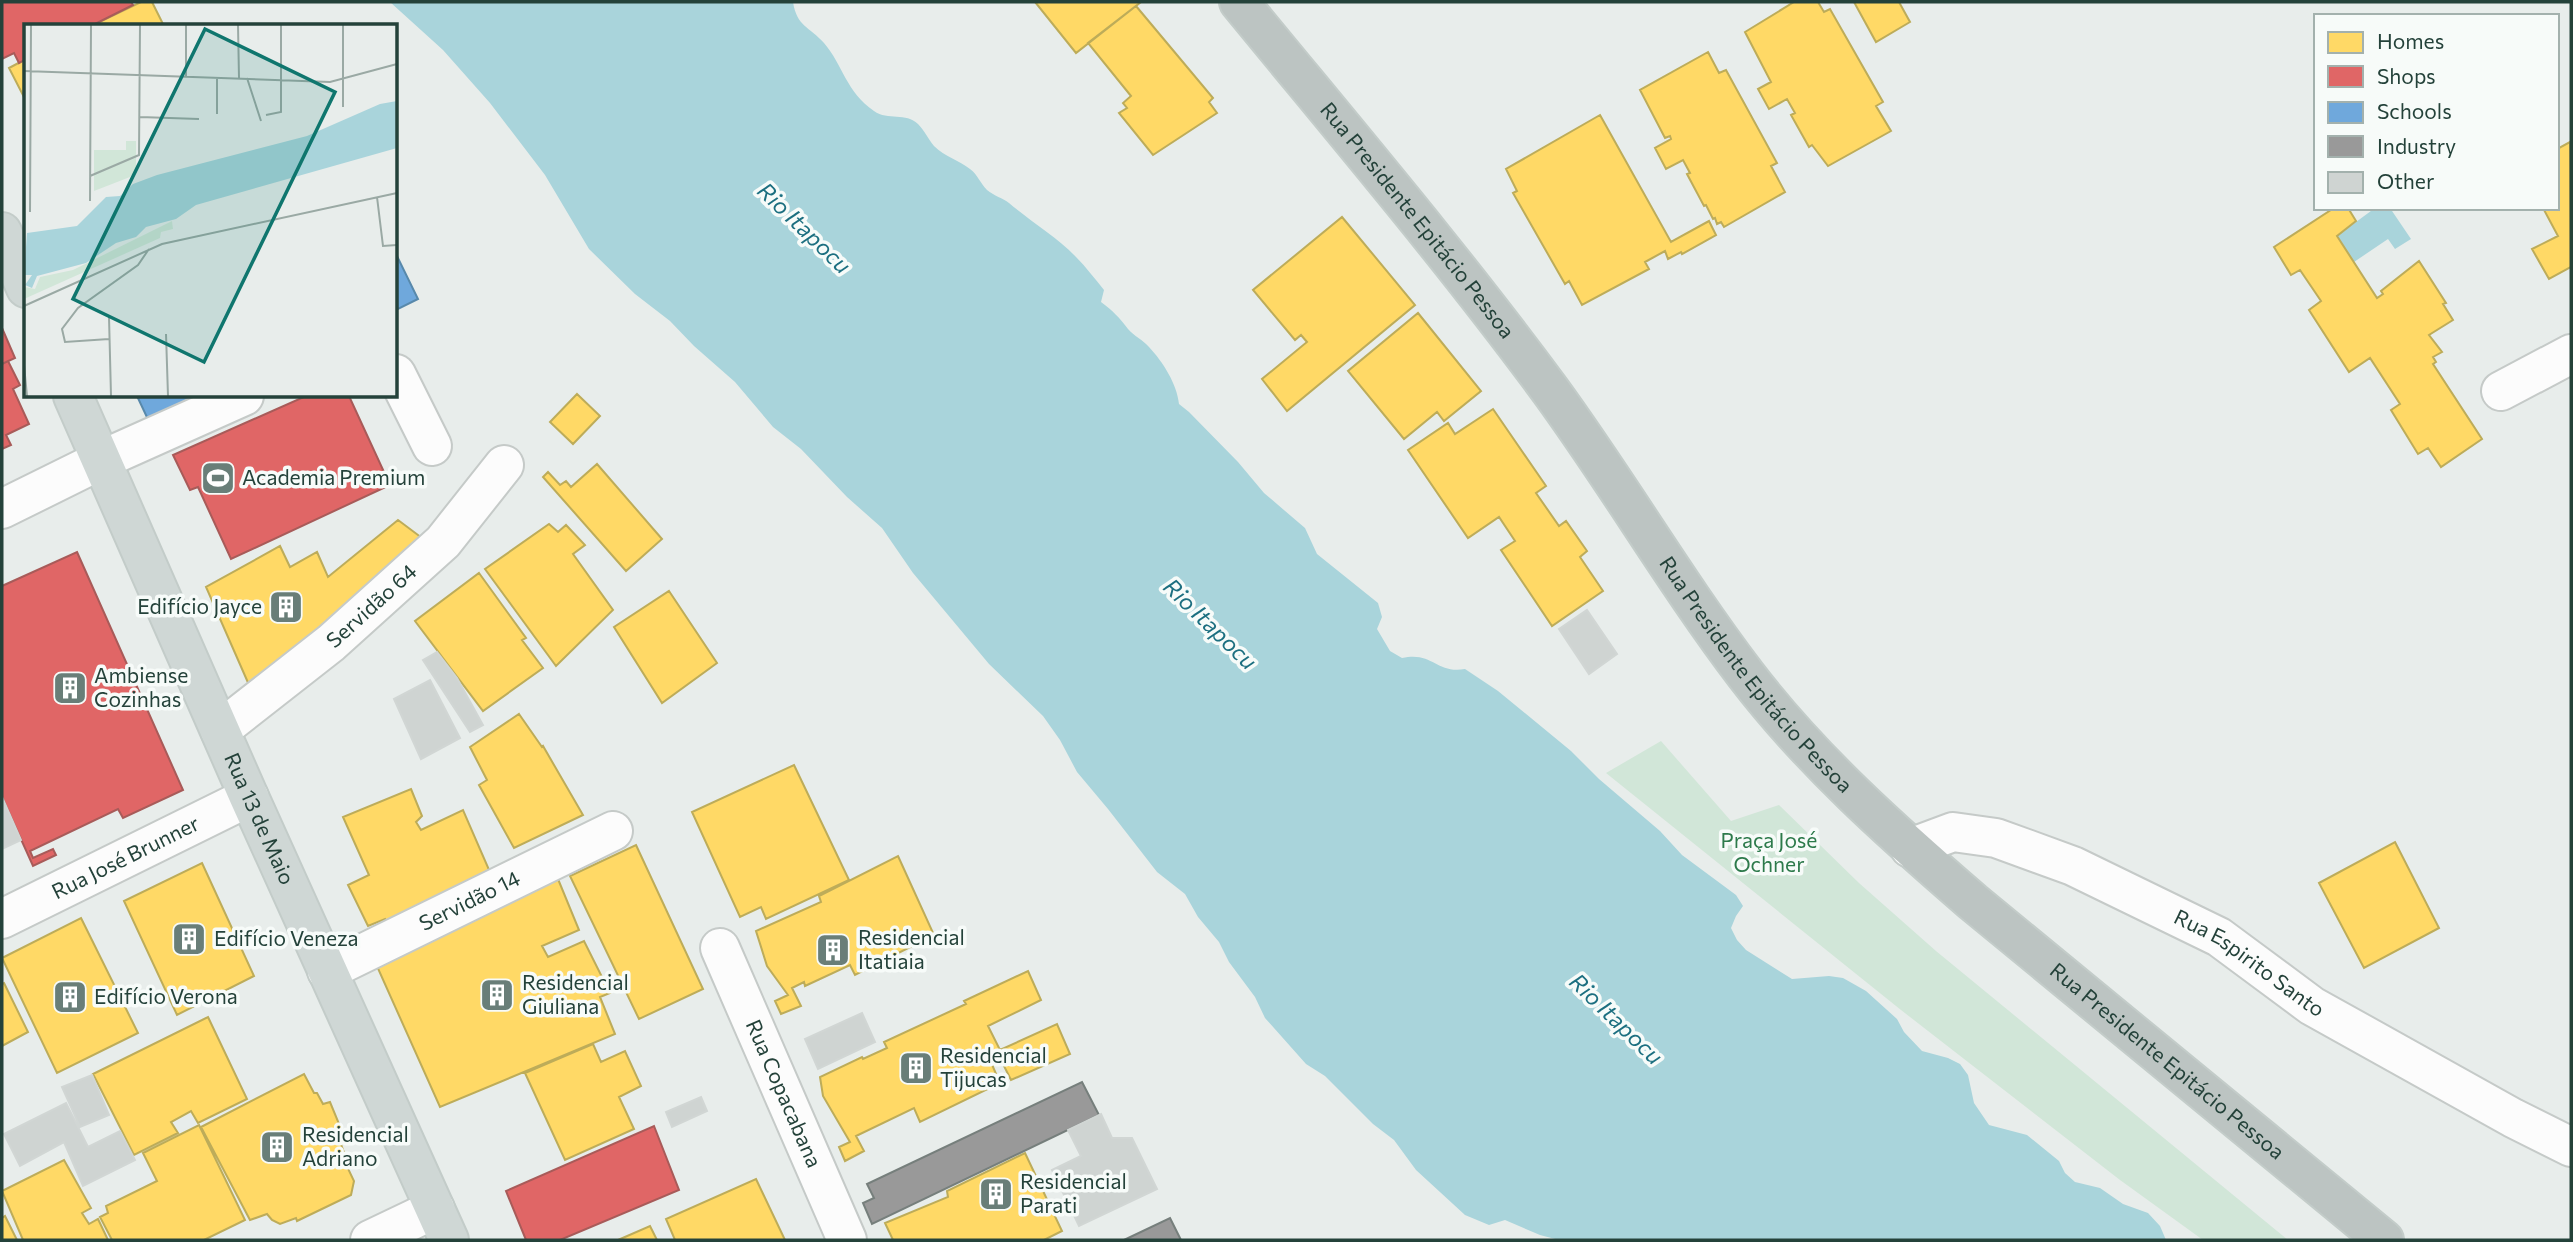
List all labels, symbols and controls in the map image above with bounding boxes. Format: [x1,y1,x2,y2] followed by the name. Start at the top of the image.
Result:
[2314,14,2559,210] legend
[24,24,397,397] inset map
[2377,28,2444,53] text: Homes
[2377,63,2436,88] text: Shops
[1316,97,1521,343] street label: Rua Presidente Epitácio Pessoa
[2377,98,2452,123] text: Schools
[2377,133,2456,158] text: Industry
[2377,168,2434,193] text: Other
[752,176,857,279] water label: Rio Itapocu
[199,459,237,497] sports icon: Academia Premium
[242,464,425,489] place label: Academia Premium
[1655,551,1858,797] street label: Rua Presidente Epitácio Pessoa
[320,558,421,652] street label: Servidão 64
[1158,572,1263,675] water label: Rio Itapocu
[267,588,305,626] building icon: Edifício Jayce
[137,593,262,618] place label: Edifício Jayce
[94,662,188,711] place label: Ambiense Cozinhas
[51,669,89,707] building icon: Ambiense Cozinhas
[220,748,301,888] street label: Rua 13 de Maio
[47,810,203,903] street label: Rua José Brunner
[1721,827,1817,876] park label: Praça José Ochner
[415,864,524,935] street label: Servidão 14
[2171,903,2329,1021] street label: Rua Espirito Santo
[170,920,208,958] building icon: Edifício Veneza
[858,924,965,973] place label: Residencial Itatiaia
[214,925,359,950] place label: Edifício Veneza
[814,931,852,969] building icon: Residencial Itatiaia
[2046,957,2290,1164] street label: Rua Presidente Epitácio Pessoa
[1564,967,1669,1070] water label: Rio Itapocu
[522,969,629,1018] place label: Residencial Giuliana
[478,976,516,1014] building icon: Residencial Giuliana
[51,978,89,1016] building icon: Edifício Verona
[94,983,238,1008] place label: Edifício Verona
[742,1015,828,1171] street label: Rua Copacabana
[940,1042,1047,1091] place label: Residencial Tijucas
[897,1049,935,1087] building icon: Residencial Tijucas
[302,1121,409,1170] place label: Residencial Adriano
[258,1128,296,1166] building icon: Residencial Adriano
[1020,1168,1127,1217] place label: Residencial Parati
[977,1175,1015,1213] building icon: Residencial Parati

